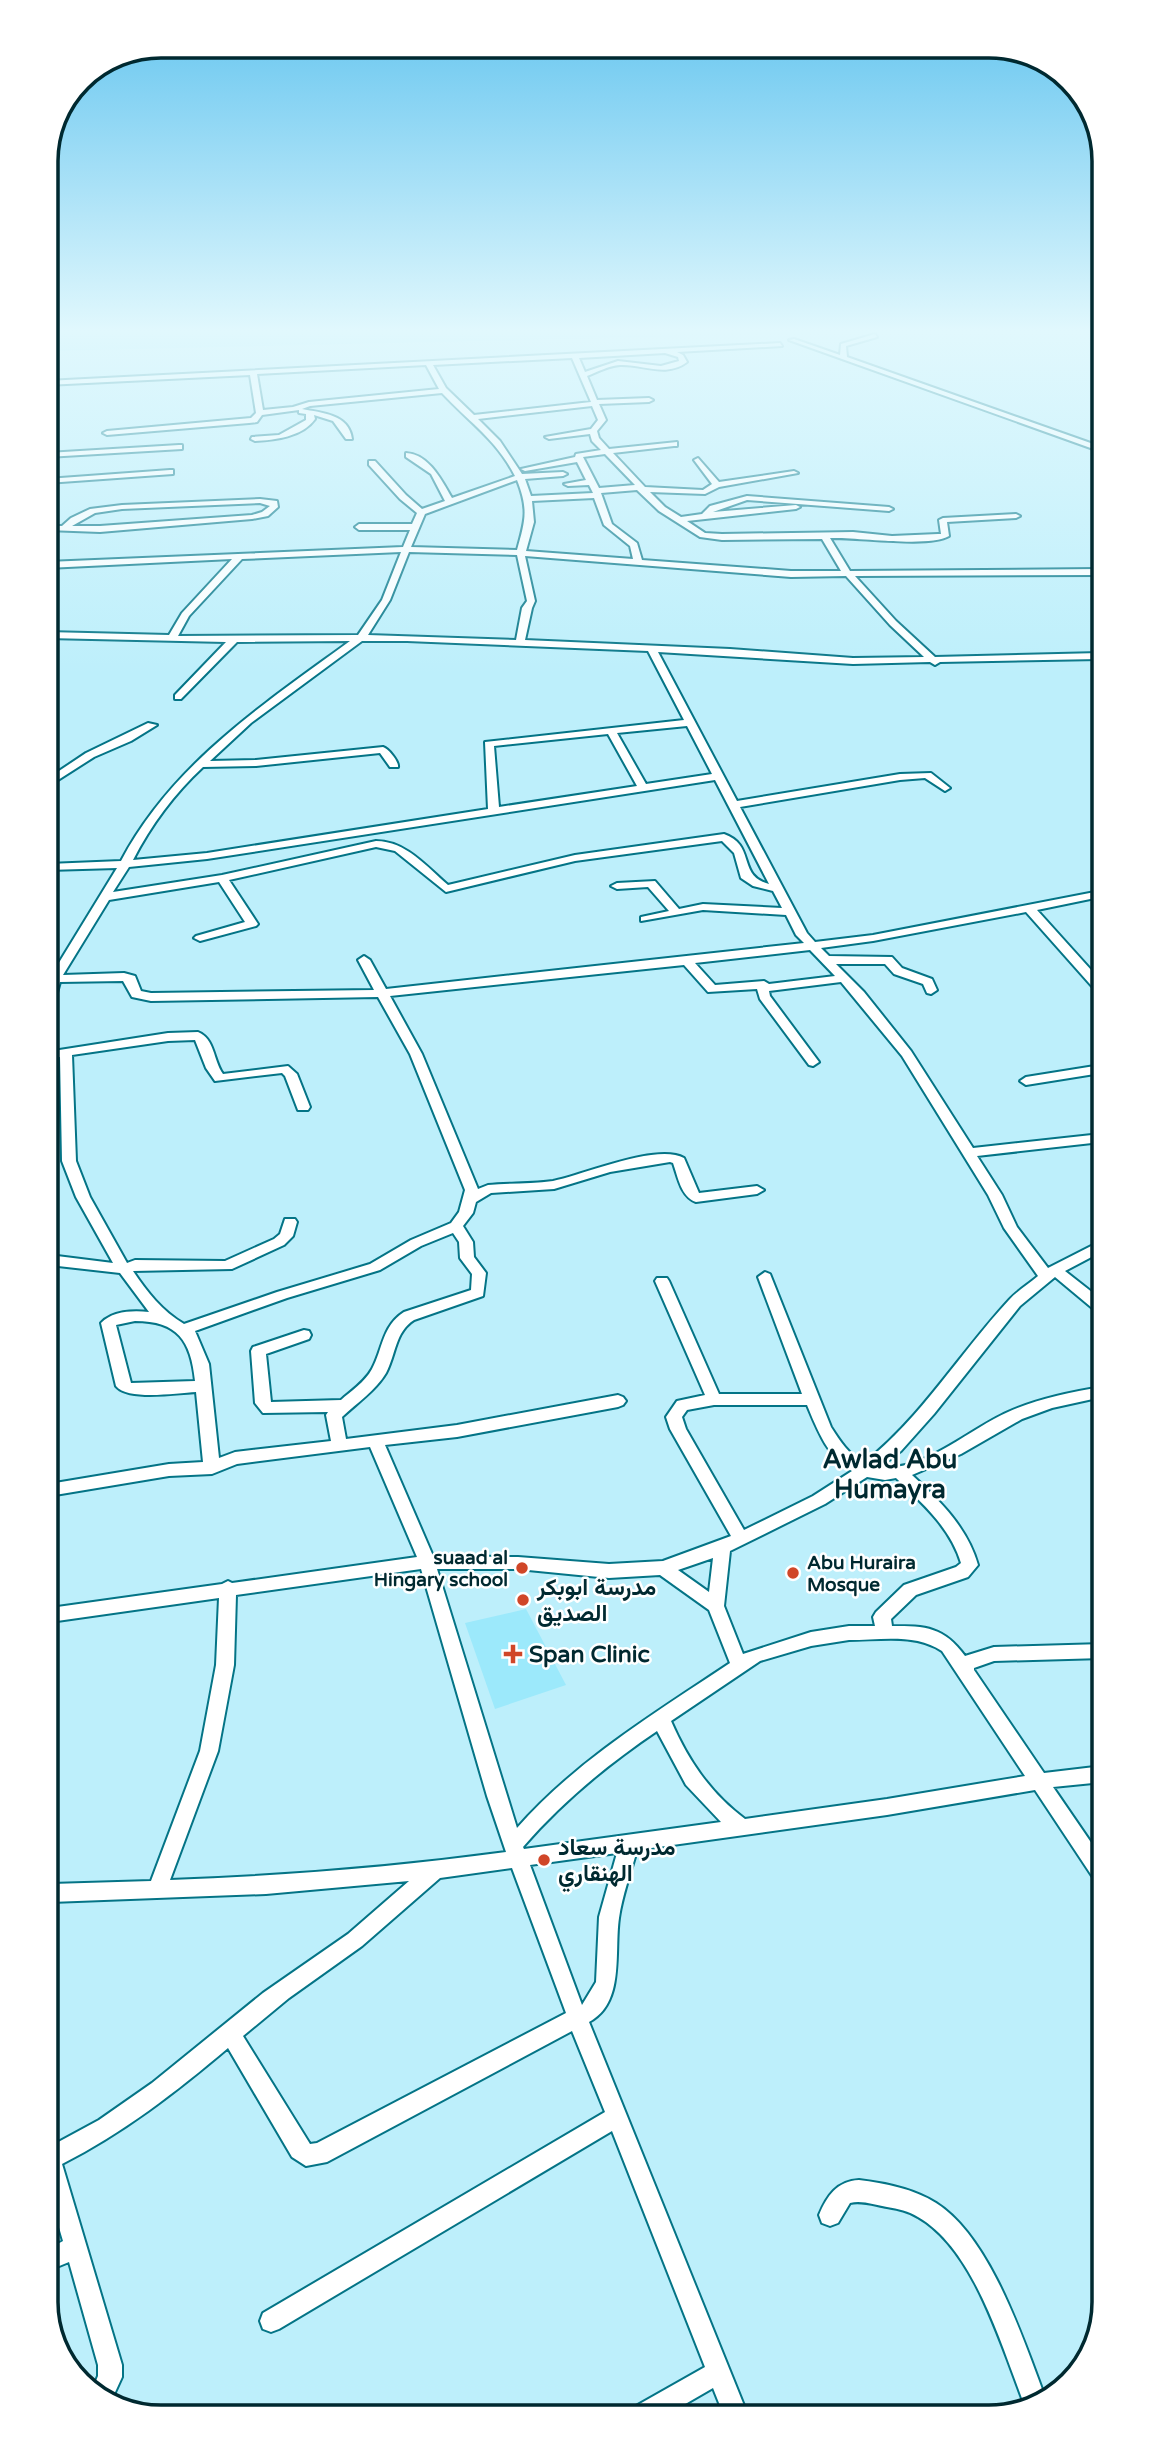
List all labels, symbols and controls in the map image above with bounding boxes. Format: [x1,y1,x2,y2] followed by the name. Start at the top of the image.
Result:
[823,1444,957,1505] district label: Awlad Abu Humayra
[374,1547,508,1592] place label: suaad al Hingary school
[807,1552,916,1597] place label: Abu Huraira Mosque
[514,1560,530,1576] marker: suaad al Hingary school
[785,1565,801,1581] marker: Abu Huraira Mosque
[536,1574,656,1628] place label: مدرسة ابوبكر الصديق
[515,1592,531,1608] marker: مدرسة ابوبكر الصديق
[529,1641,650,1669] place label: Span Clinic
[503,1644,523,1664] marker: Span Clinic
[558,1834,675,1892] place label: مدرسة سعاد الهنقاري
[536,1852,552,1868] marker: مدرسة سعاد الهنقاري

